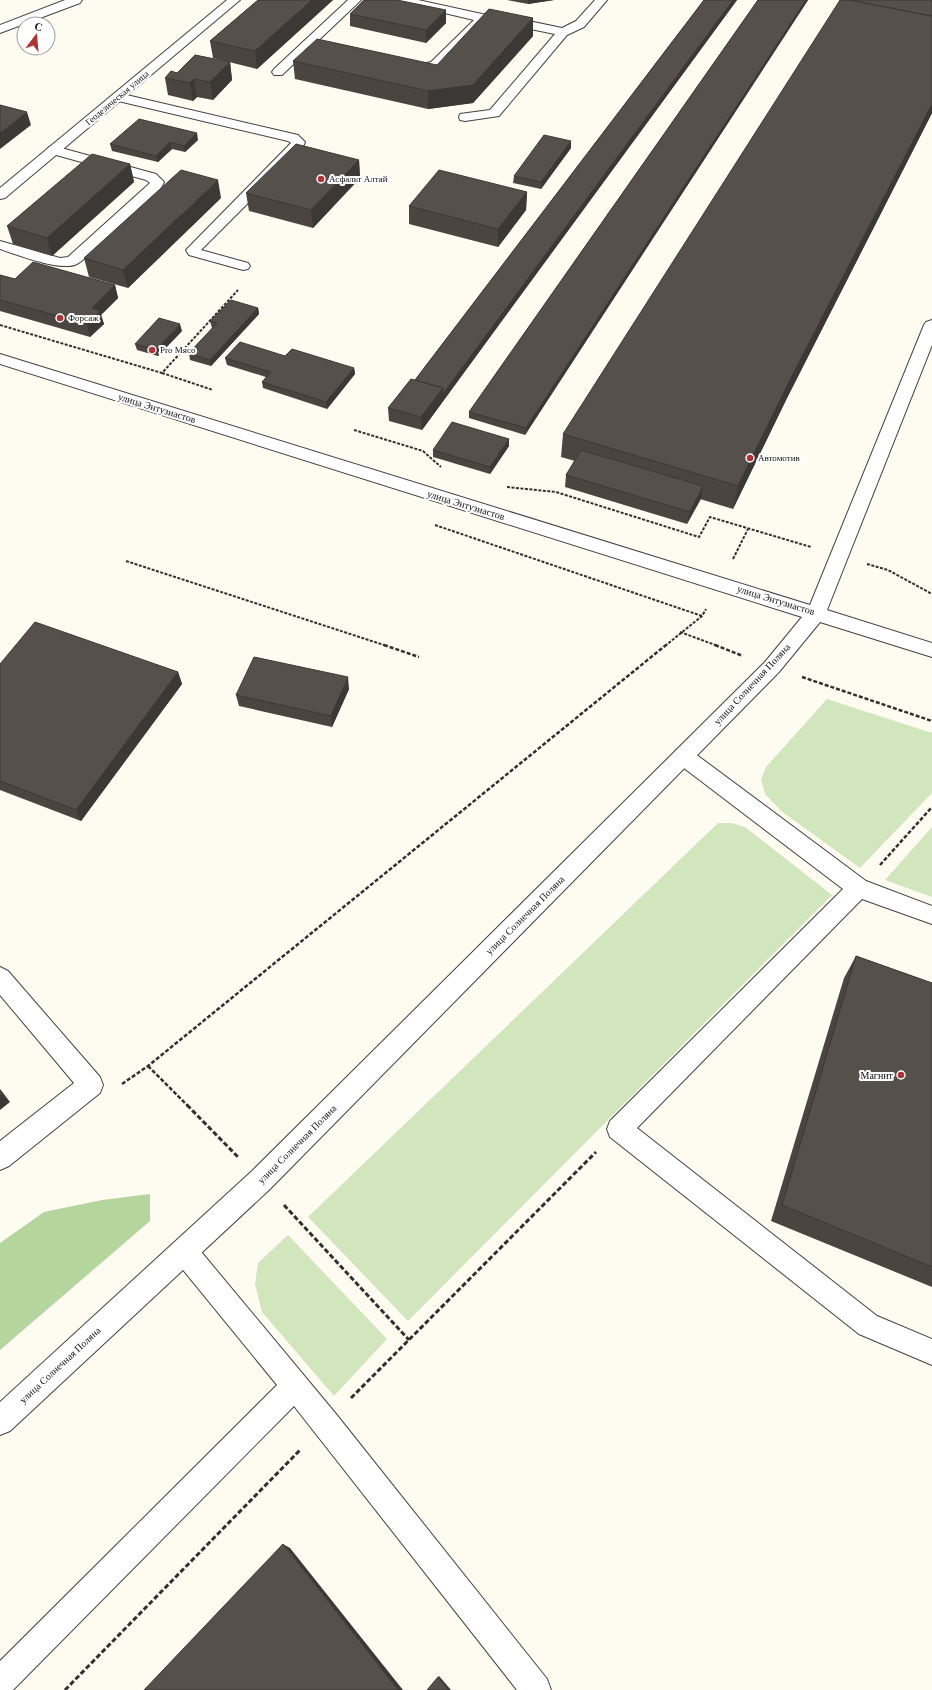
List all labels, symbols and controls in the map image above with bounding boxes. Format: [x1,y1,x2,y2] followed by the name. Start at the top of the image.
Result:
[16,16,56,56] north arrow
[33,20,44,33] text: С
[83,69,151,127] street label: Геодезическая улица
[316,174,326,184] marker: Асфальт Алтай
[329,174,388,184] place label: Асфальт Алтай
[55,313,65,323] marker: Форсаж
[68,313,99,323] place label: Форсаж
[147,345,157,355] marker: Pro Мясо
[160,345,196,355] place label: Pro Мясо
[117,391,197,425] street label: улица Энтузиастов
[745,453,755,463] marker: Автомотив
[758,453,800,463] place label: Автомотив
[426,488,506,522] street label: улица Энтузиастов
[736,583,816,617] street label: улица Энтузиастов
[712,641,793,727] street label: улица Солнечная Поляна
[483,873,567,957] street label: улица Солнечная Поляна
[860,1070,894,1081] place label: Магнит
[896,1070,906,1080] marker: Магнит
[255,1102,339,1186] street label: улица Солнечная Поляна
[17,1324,103,1405] street label: улица Солнечная Поляна

